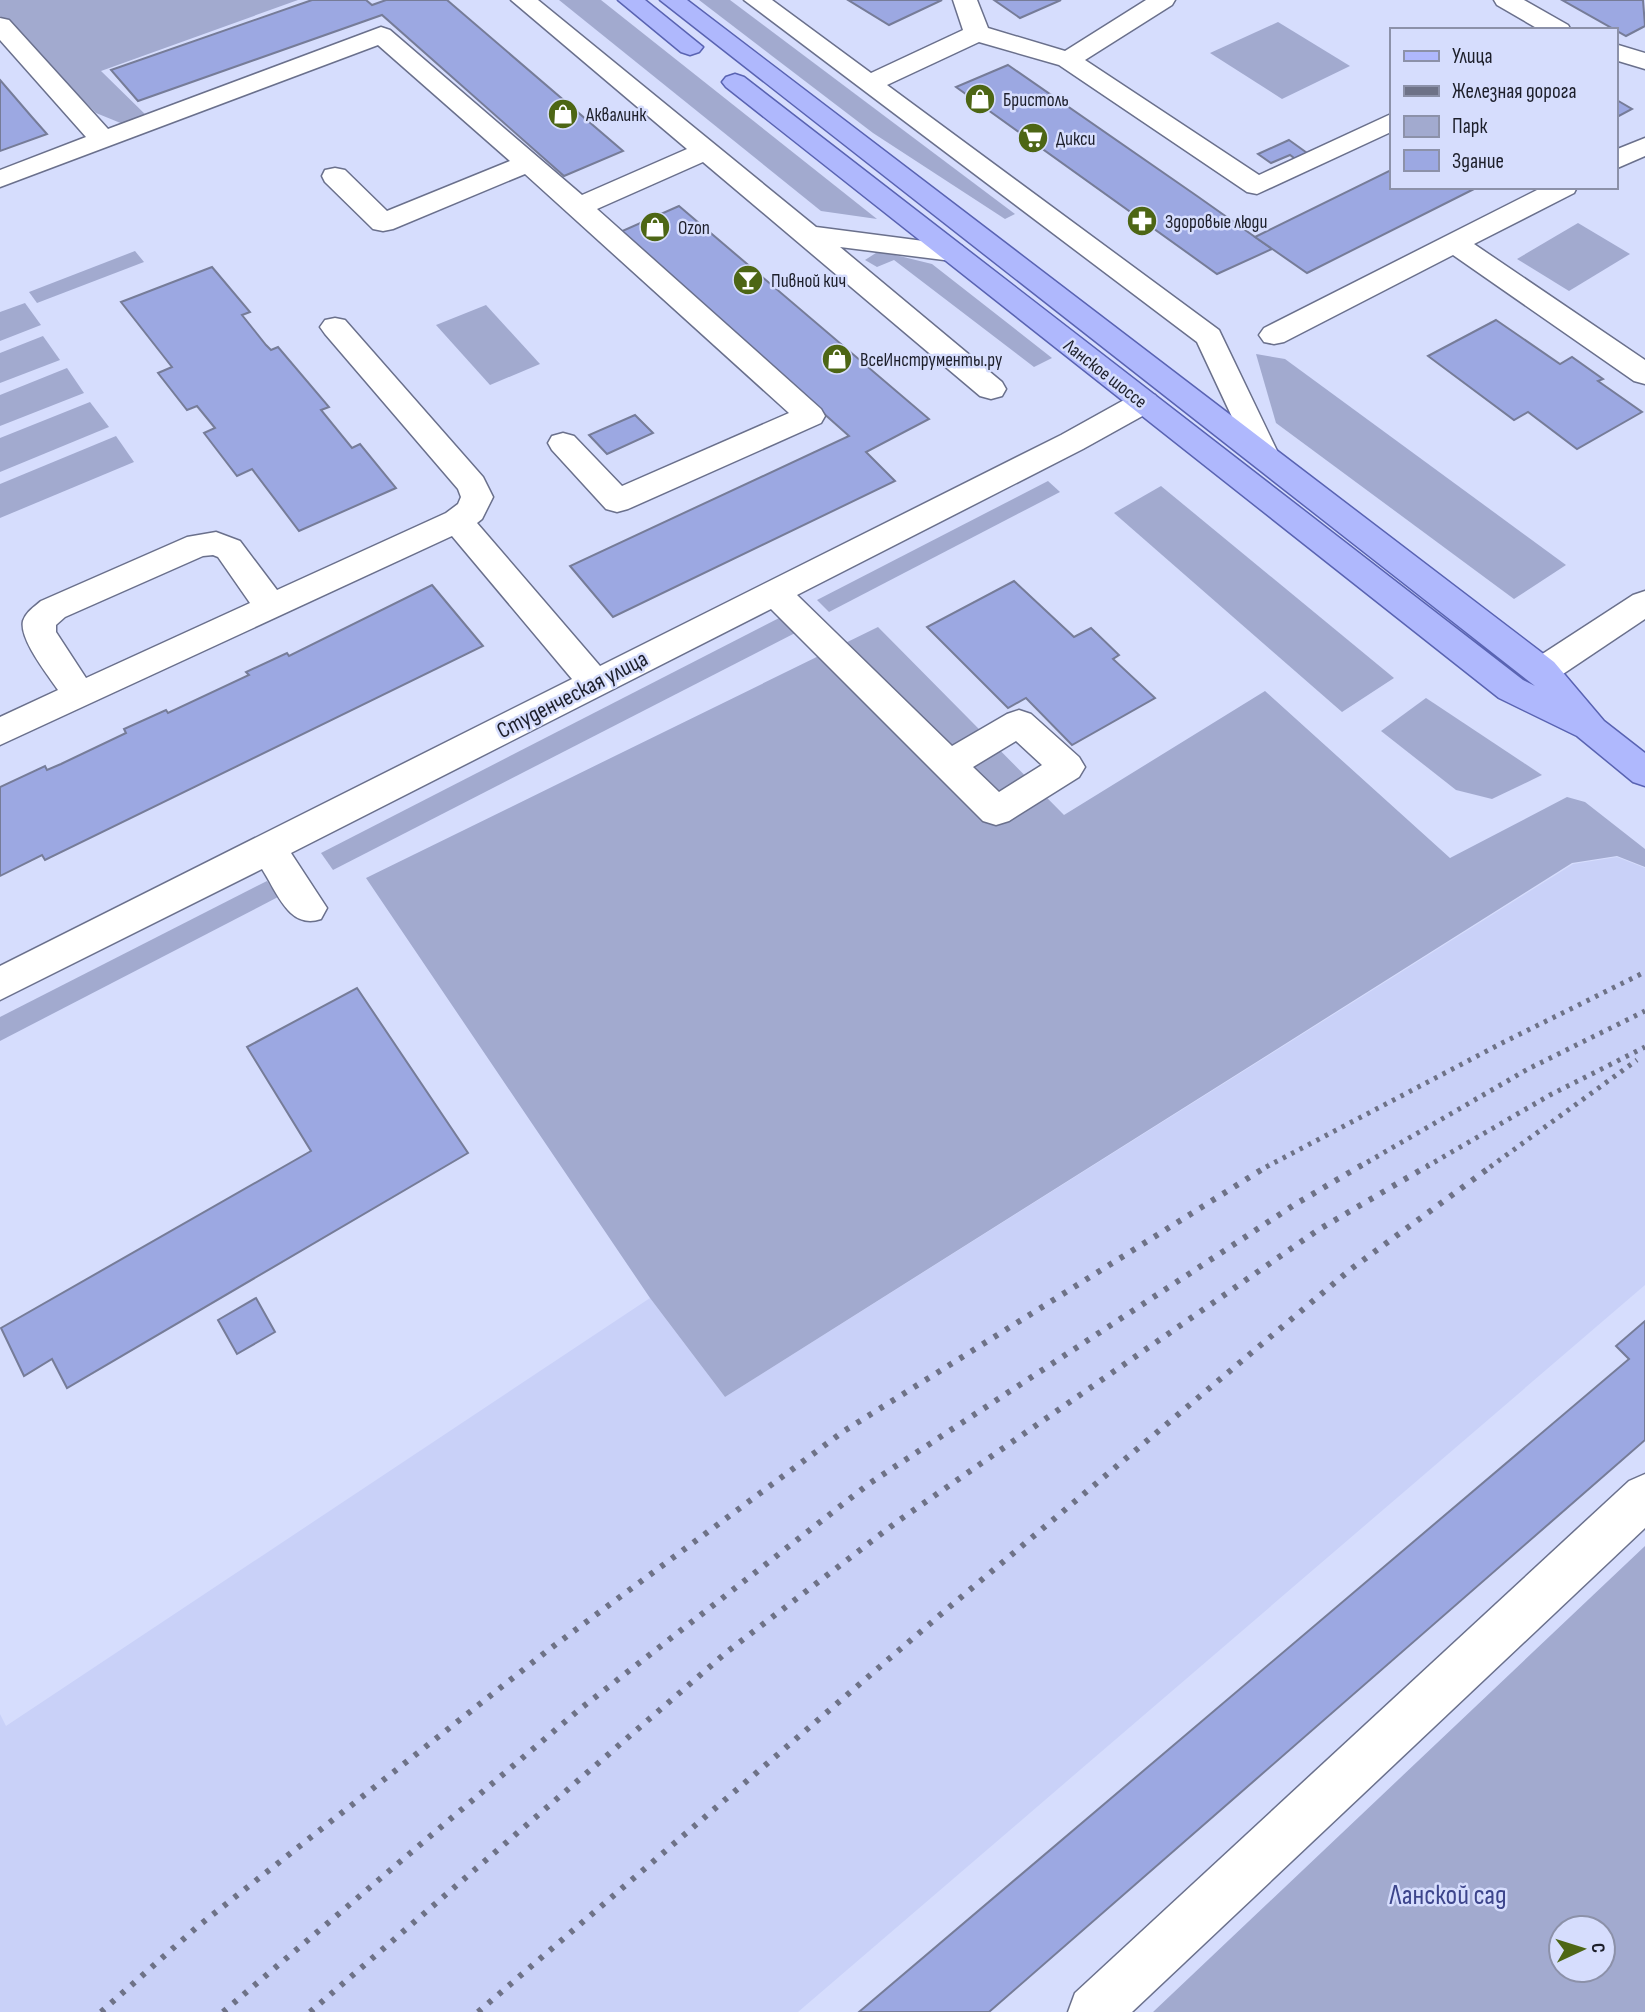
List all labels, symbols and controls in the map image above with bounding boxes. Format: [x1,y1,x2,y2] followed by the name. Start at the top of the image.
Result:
[1390,28,1617,189] legend
[1452,44,1493,69] text: Улица
[1452,79,1577,104] text: Железная дорога
[963,82,997,116] shop icon: Бристоль
[1003,89,1069,112] place label: Бристоль
[546,97,580,131] shop icon: Аквалинк
[585,104,647,127] place label: Аквалинк
[1452,114,1487,139] text: Парк
[1016,121,1050,155] supermarket icon: Дикси
[1056,128,1096,151] place label: Дикси
[1452,149,1504,174] text: Здание
[1125,204,1159,238] pharmacy icon: Здоровые люди
[638,210,672,244] shop icon: Ozon
[1165,211,1267,234] place label: Здоровые люди
[678,217,710,240] place label: Ozon
[731,263,765,297] bar icon: Пивной кич
[771,270,846,293] place label: Пивной кич
[1058,334,1151,414] street label: Ланское шоссе
[820,342,854,376] shop icon: ВсеИнструменты.ру
[860,349,1003,372] place label: ВсеИнструменты.ру
[492,645,653,745] street label: Студенческая улица
[1388,1879,1507,1912] park label: Ланской сад
[1547,1914,1617,1984] north arrow
[1586,1942,1609,1954] text: С

